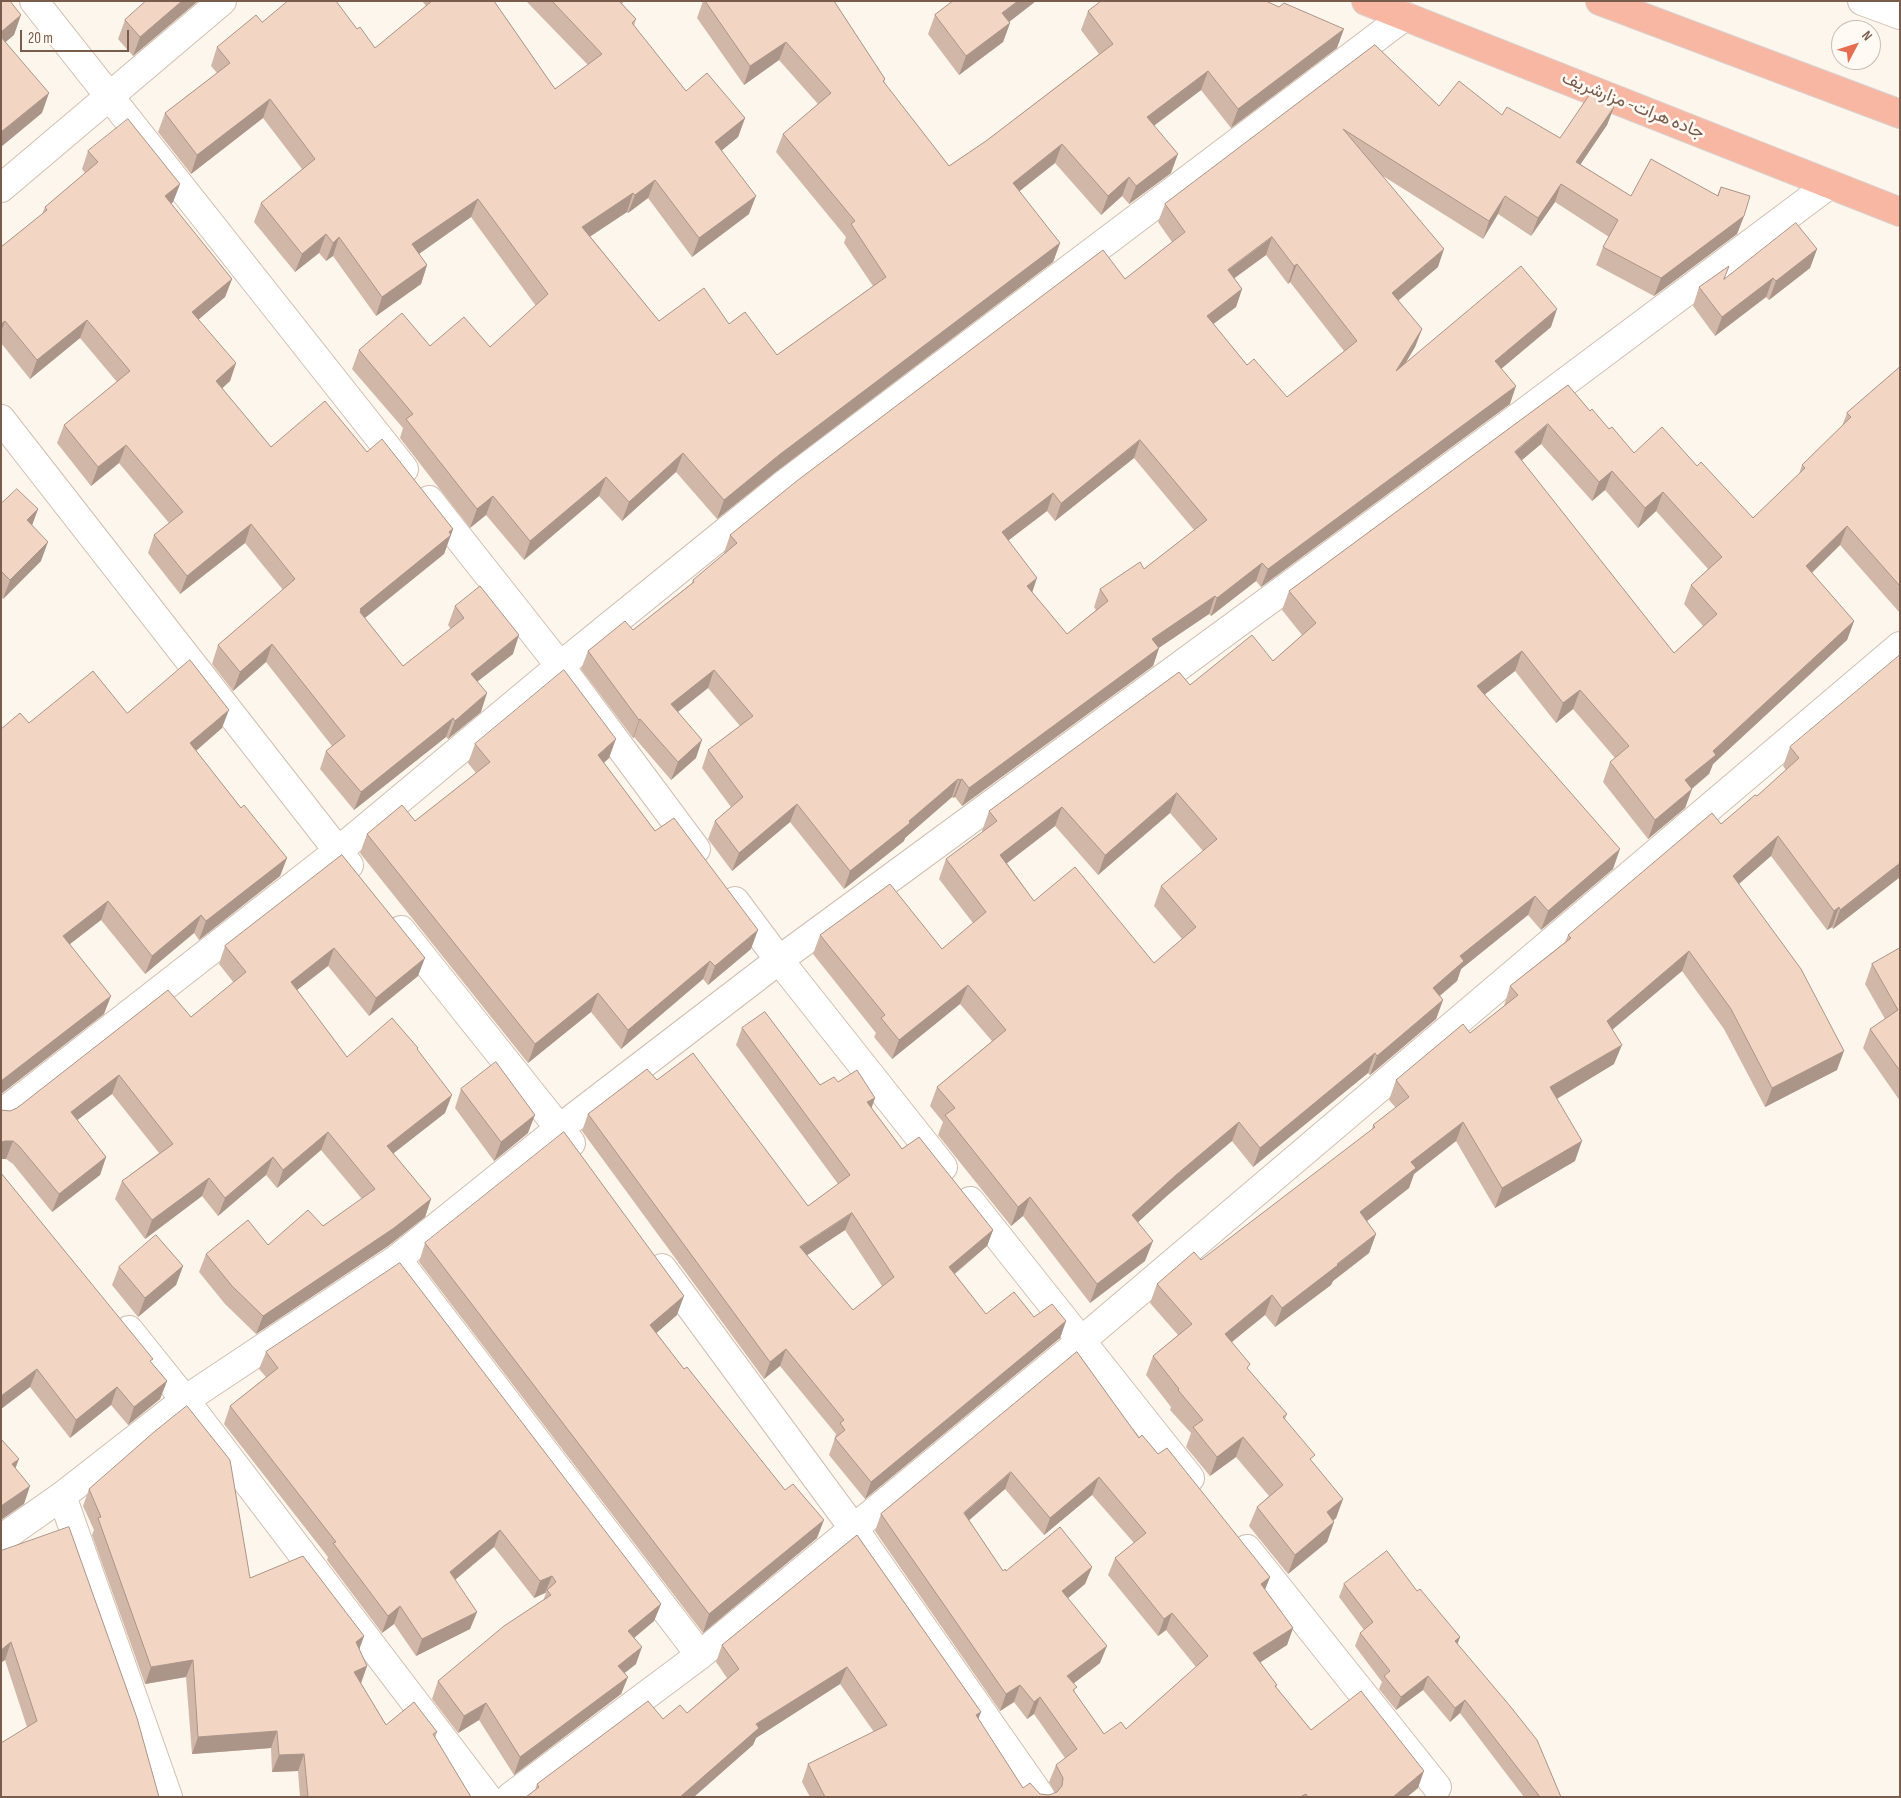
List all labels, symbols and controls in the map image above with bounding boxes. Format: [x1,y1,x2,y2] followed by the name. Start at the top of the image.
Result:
[22,20,131,52] scale bar
[1831,20,1881,70] north arrow
[1858,27,1876,44] text: N
[28,29,53,48] text: 20 m
[1558,68,1708,144] street label: جاده هرات- مزارشریف

